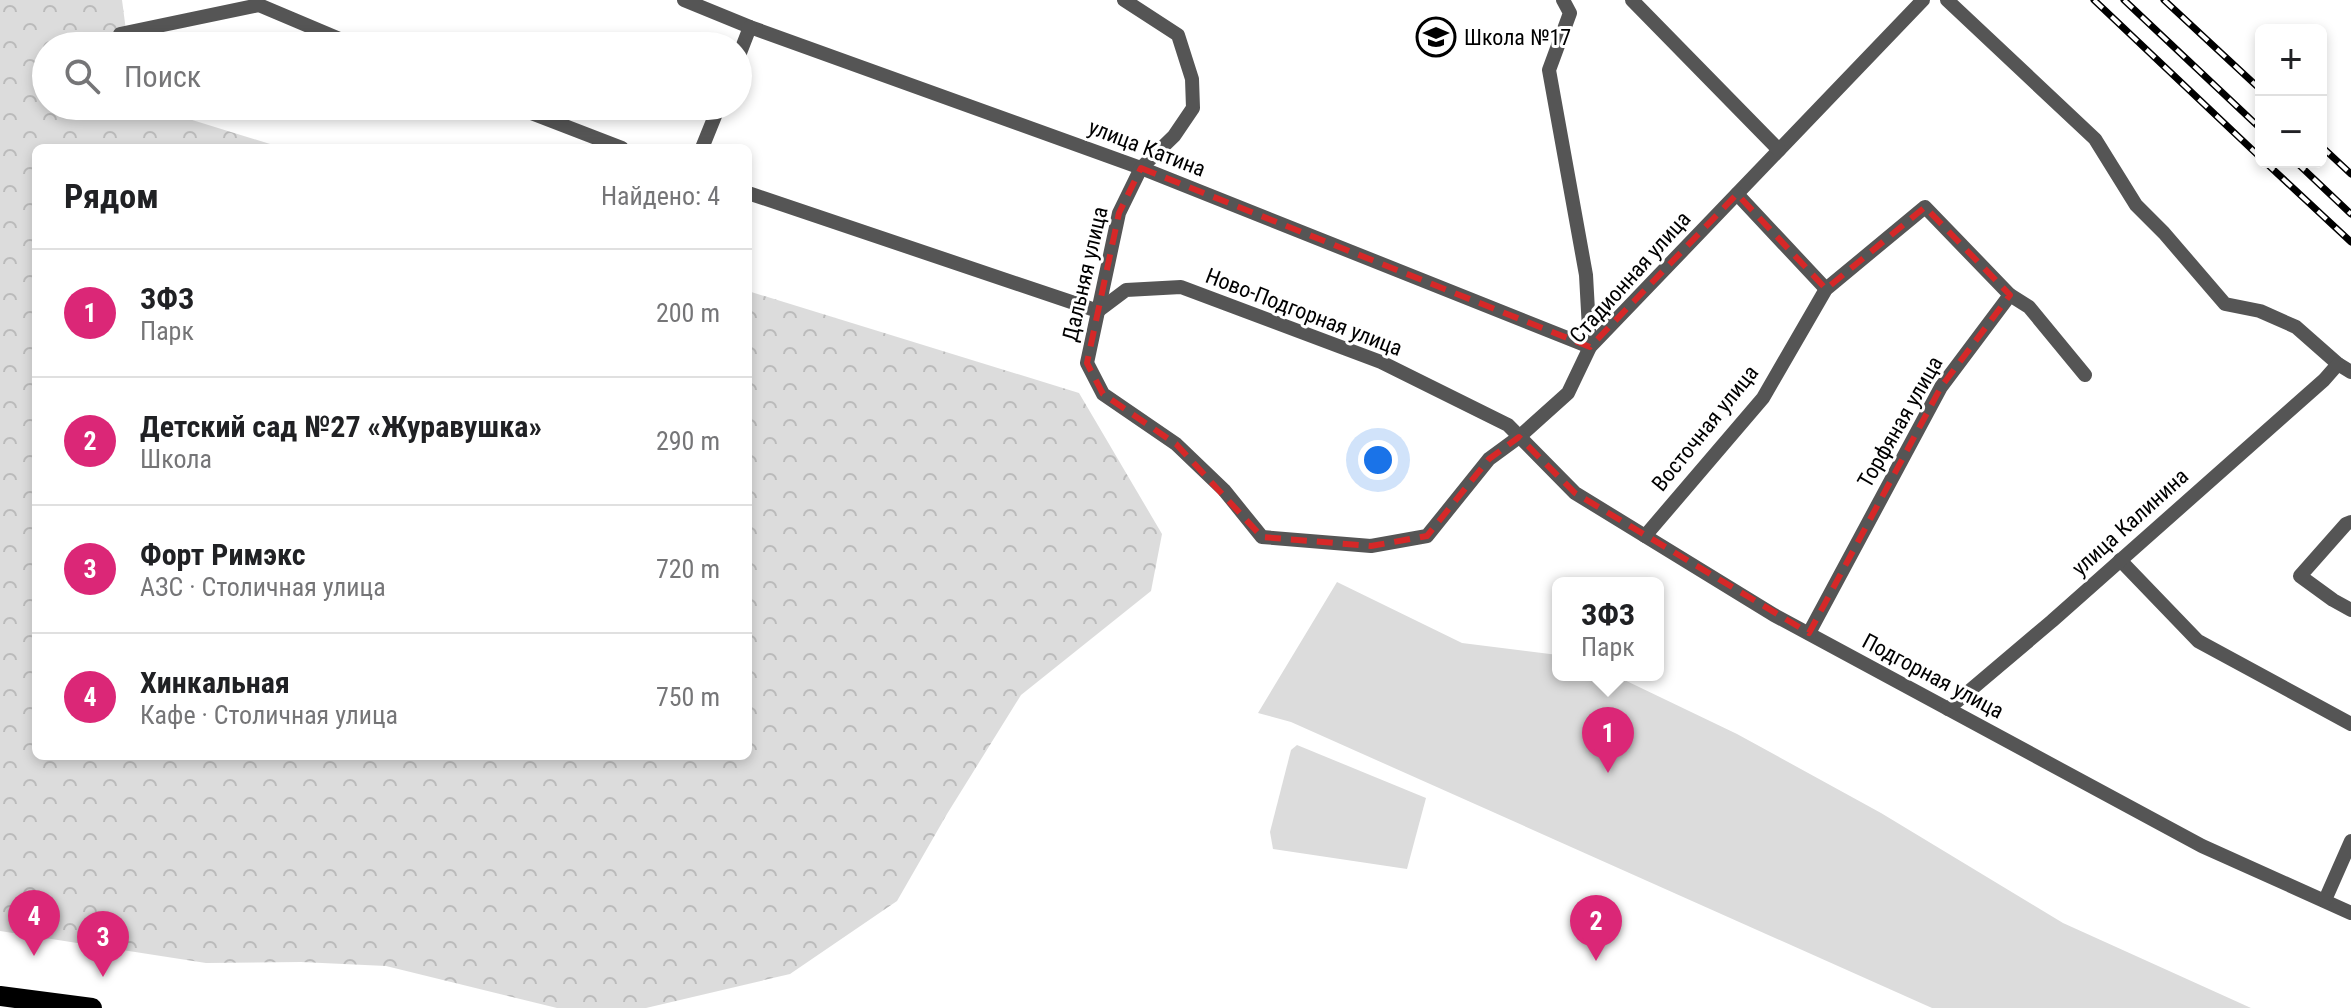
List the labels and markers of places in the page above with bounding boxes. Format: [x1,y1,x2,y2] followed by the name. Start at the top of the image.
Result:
[1415,16,1457,58] school or university icon: Школа №17
[1464,25,1571,50] place label: Школа №17
[1582,707,1634,773] pin: 1
[8,890,60,956] pin: 4
[1570,895,1622,961] pin: 2
[77,911,129,977] pin: 3

